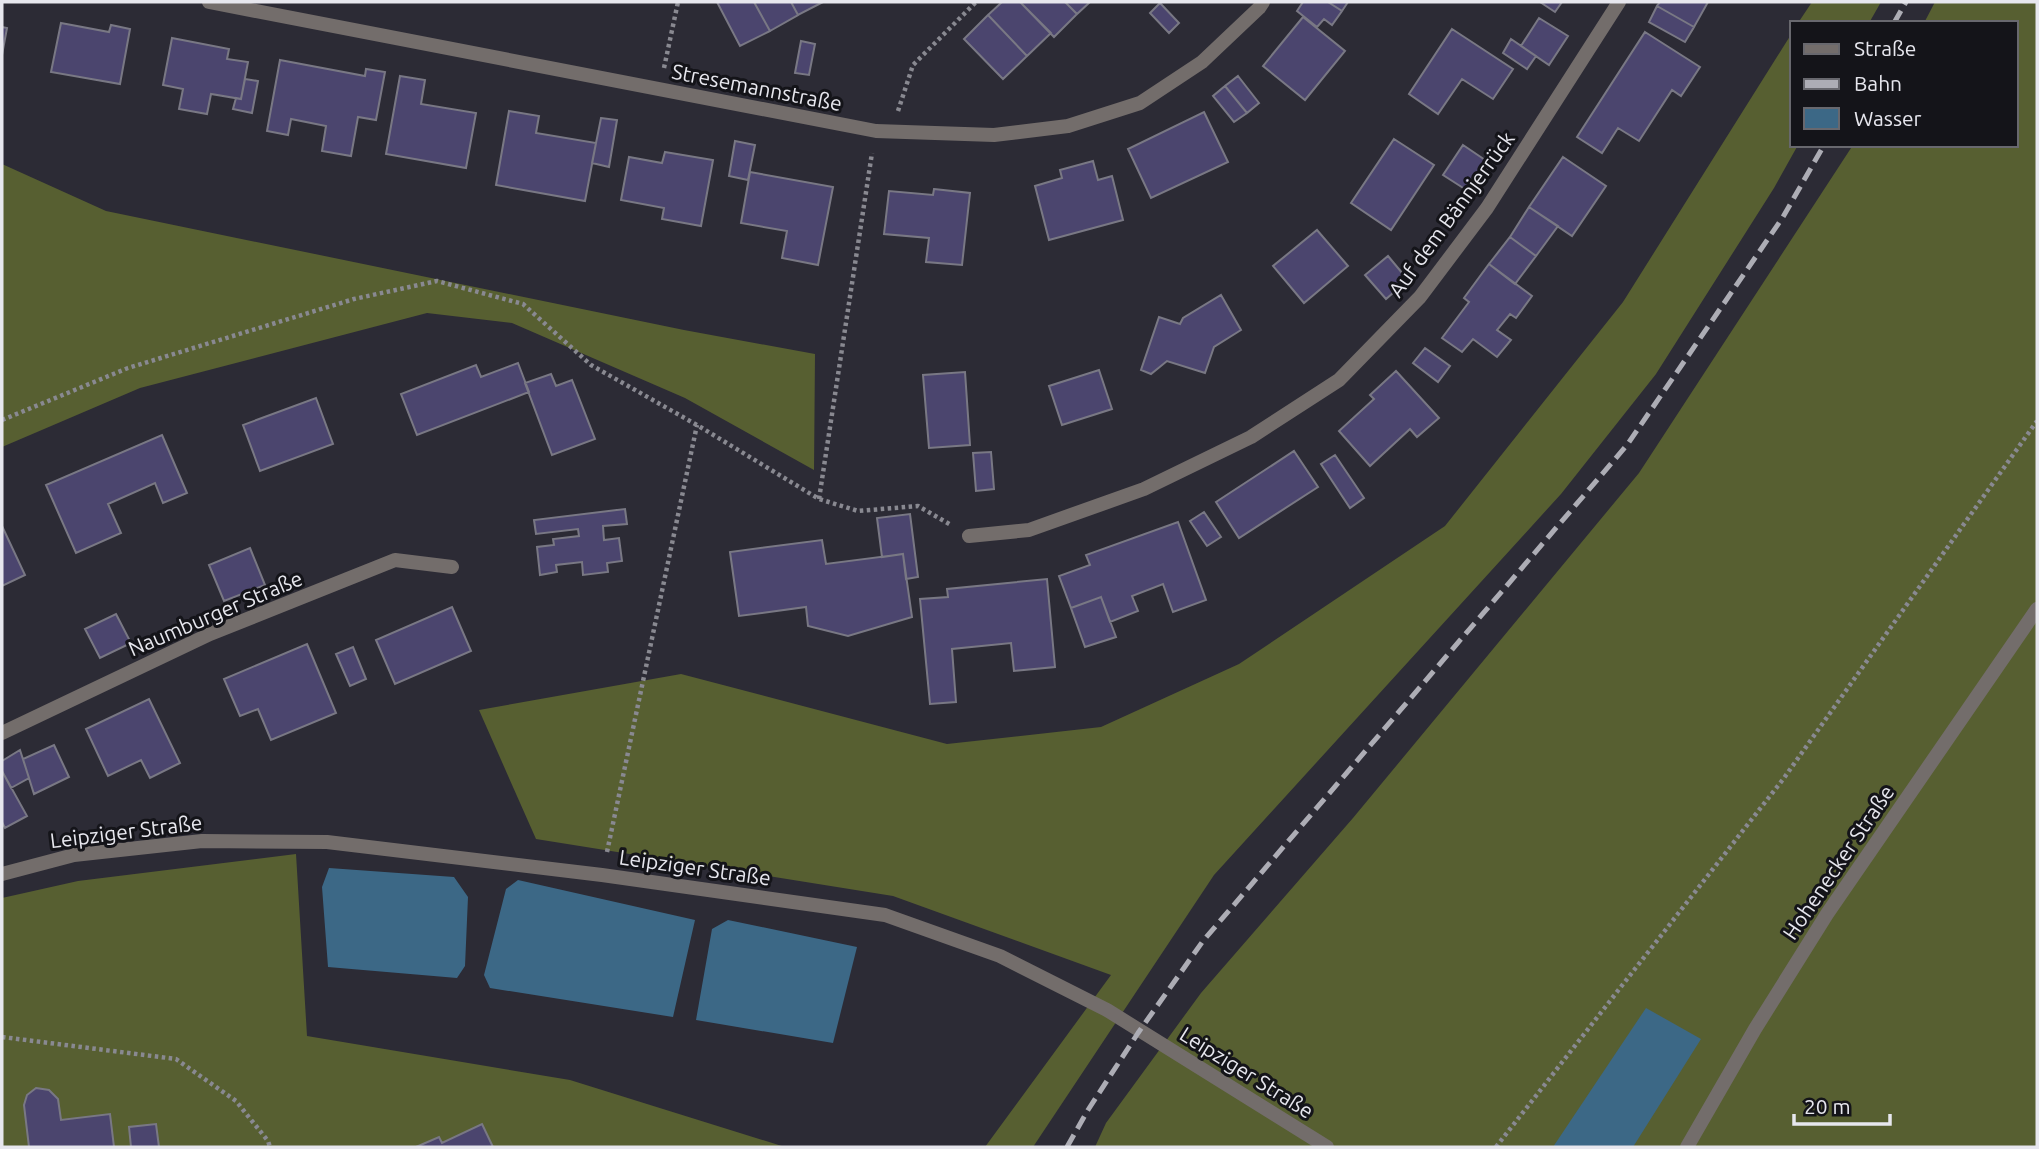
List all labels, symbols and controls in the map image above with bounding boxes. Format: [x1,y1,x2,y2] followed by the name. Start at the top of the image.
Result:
[1790,21,2018,147] legend
[1854,36,1916,60] text: Straße
[670,59,844,115] street label: Stresemannstraße
[1854,71,1902,95] text: Bahn
[1854,106,1922,130] text: Wasser
[1383,126,1519,301] street label: Auf dem Bännjerrück
[124,565,306,661] street label: Naumburger Straße
[1778,780,1898,944] street label: Hohenecker Straße
[49,810,203,852] street label: Leipziger Straße
[618,844,772,890] street label: Leipziger Straße
[1176,1021,1318,1123] street label: Leipziger Straße
[1794,1082,1890,1126] scale bar
[1804,1094,1851,1118] text: 20 m

